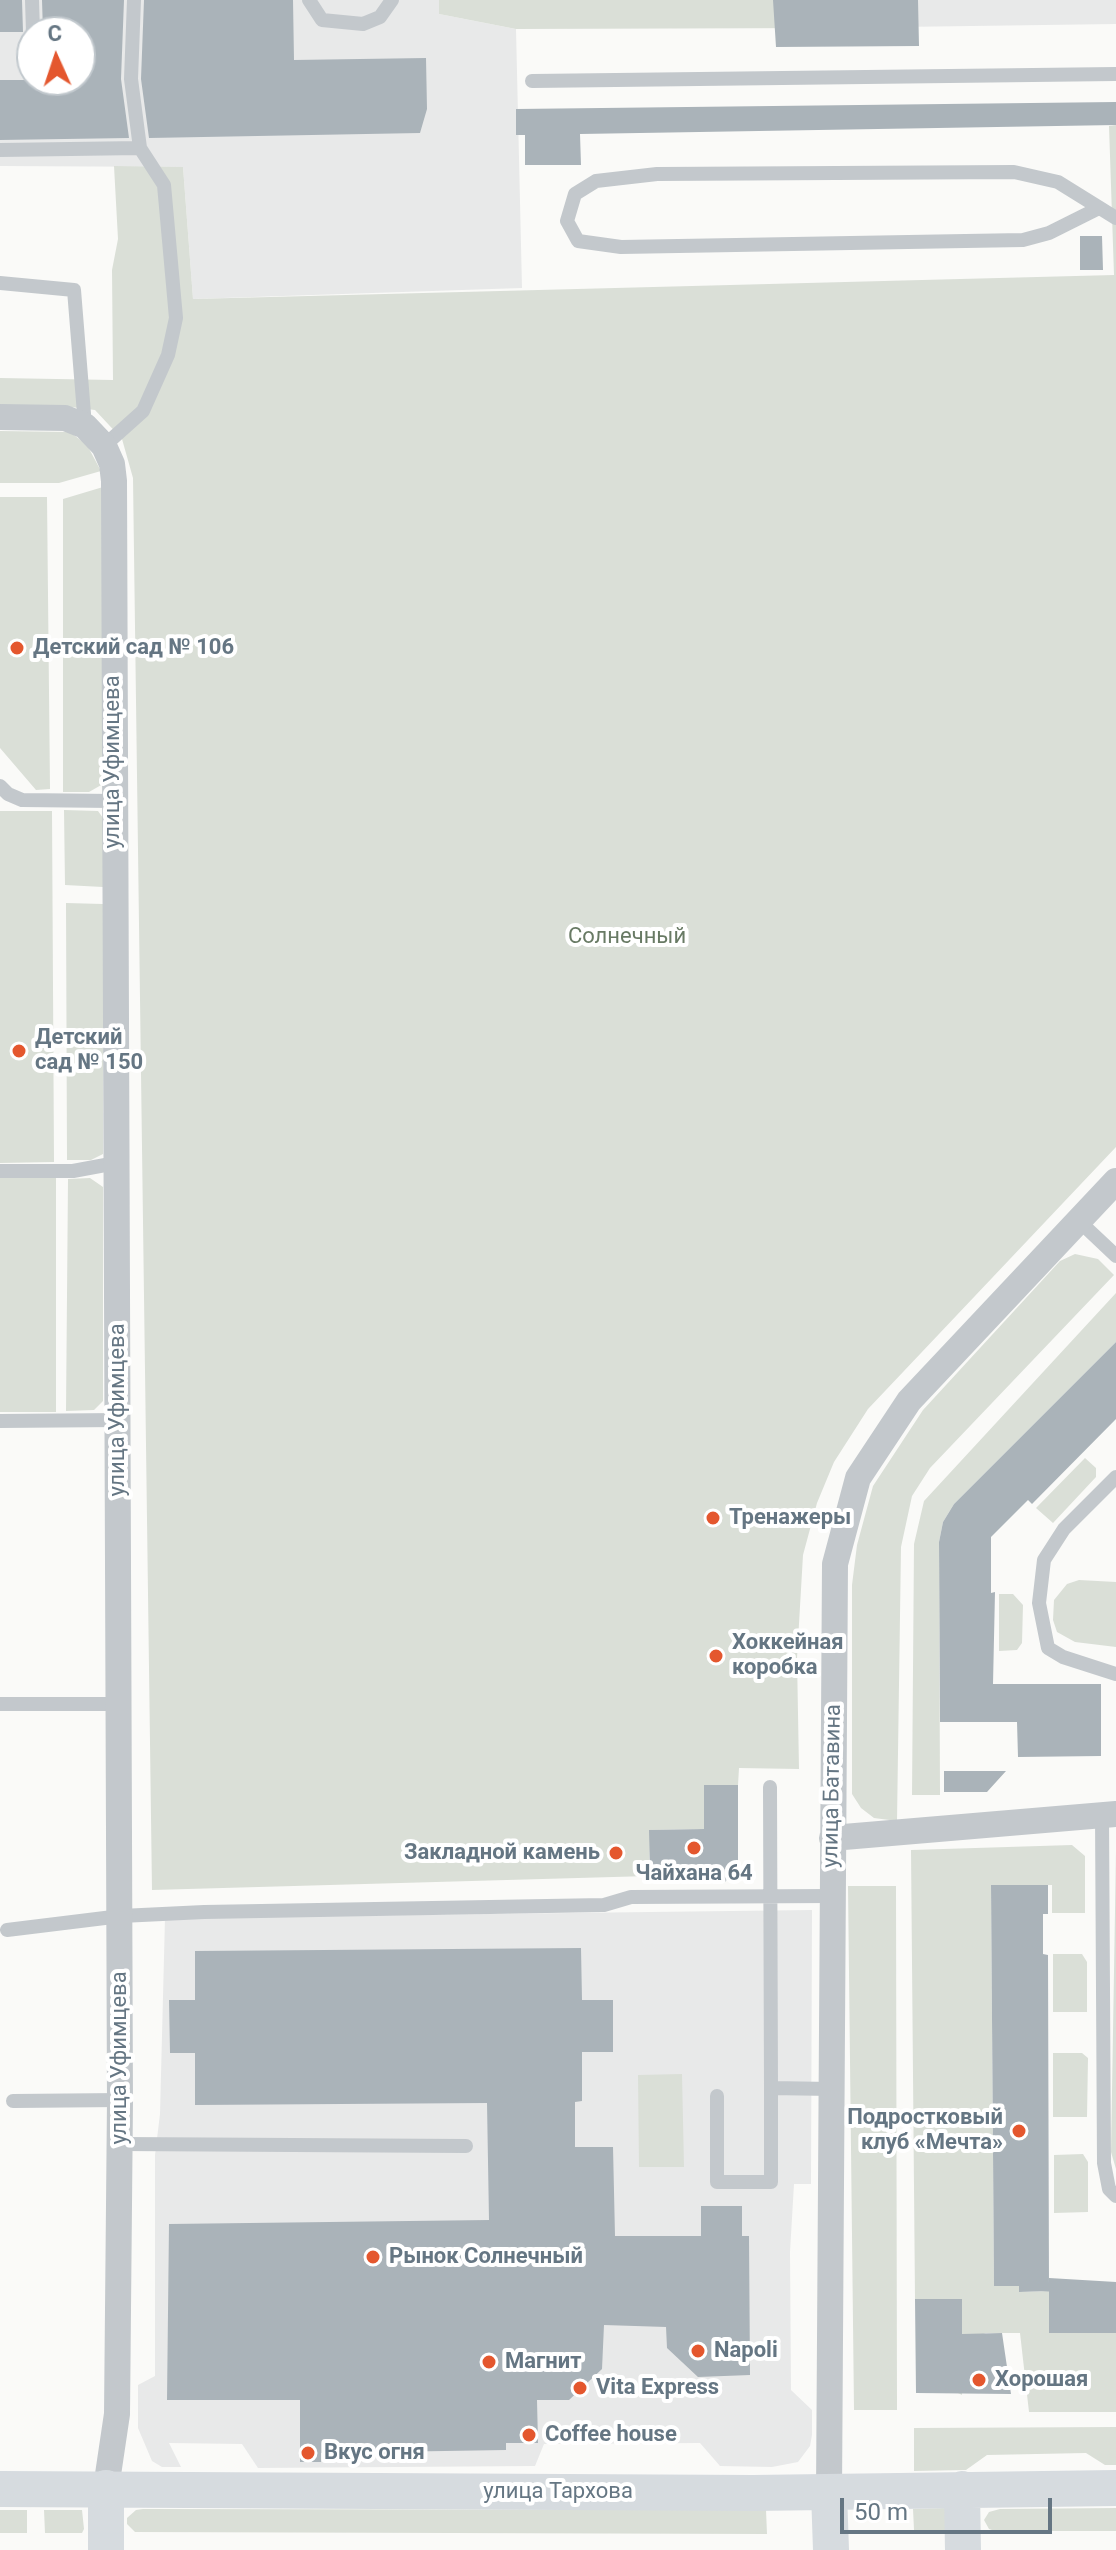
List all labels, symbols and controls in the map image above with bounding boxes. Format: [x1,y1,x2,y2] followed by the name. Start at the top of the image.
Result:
[16,16,96,96] north arrow
[47,21,63,46] text: С
[33,635,234,661] place label: Детский сад № 106
[8,639,26,657] marker: Детский сад № 106
[100,675,126,849] street label: улица Уфимцева
[568,924,686,950] park label: Солнечный
[35,1025,143,1076] place label: Детский сад № 150
[10,1042,28,1060] marker: Детский сад № 150
[105,1323,131,1497] street label: улица Уфимцева
[729,1505,851,1531] place label: Тренажеры
[704,1509,722,1527] marker: Тренажеры
[732,1630,844,1682] place label: Хоккейная коробка
[707,1647,725,1665] marker: Хоккейная коробка
[818,1704,848,1868] street label: улица Батавина
[685,1839,703,1857] marker: Чайхана 64
[404,1840,600,1866] place label: Закладной камень
[607,1844,625,1862] marker: Закладной камень
[635,1861,753,1887] place label: Чайхана 64
[107,1971,133,2145] street label: улица Уфимцева
[847,2105,1003,2156] place label: Подростковый клуб «Мечта»
[1010,2122,1028,2140] marker: Подростковый клуб «Мечта»
[389,2244,583,2270] place label: Рынок Солнечный
[364,2248,382,2266] marker: Рынок Солнечный
[714,2338,778,2364] place label: Napoli
[689,2342,707,2360] marker: Napoli
[505,2349,581,2375] place label: Магнит
[480,2353,498,2371] marker: Магнит
[995,2367,1088,2393] place label: Хорошая
[970,2371,988,2389] marker: Хорошая
[596,2375,719,2401] place label: Vita Express
[571,2379,589,2397] marker: Vita Express
[545,2422,677,2448] place label: Coffee house
[520,2426,538,2444] marker: Coffee house
[324,2440,425,2466] place label: Вкус огня
[299,2444,317,2462] marker: Вкус огня
[483,2479,633,2505] street label: улица Тархова
[844,2482,1056,2532] scale bar
[854,2498,908,2526] text: 50 m

